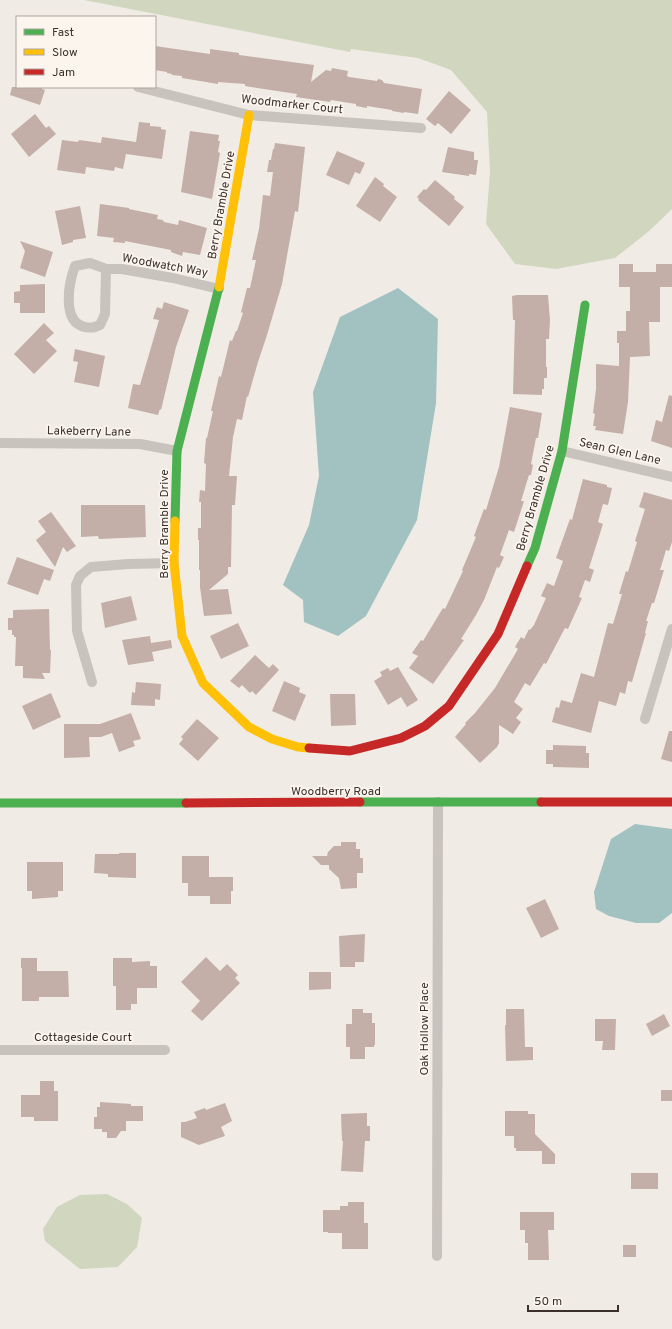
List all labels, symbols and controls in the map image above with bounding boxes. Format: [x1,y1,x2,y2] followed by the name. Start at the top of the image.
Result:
[16,16,156,88] legend
[52,25,74,41] text: Fast
[52,45,78,61] text: Slow
[52,65,75,81] text: Jam
[240,92,344,118] street label: Woodmarker Court
[205,150,239,261] street label: Berry Bramble Drive
[121,251,209,281] street label: Woodwatch Way
[47,423,131,441] street label: Lakeberry Lane
[577,435,662,469] street label: Sean Glen Lane
[513,443,559,553] street label: Berry Bramble Drive
[157,469,173,579] street label: Berry Bramble Drive
[291,784,381,800] street label: Woodberry Road
[417,982,433,1076] street label: Oak Hollow Place
[34,1030,132,1046] street label: Cottageside Court
[528,1287,618,1313] scale bar
[534,1294,562,1310] text: 50 m

